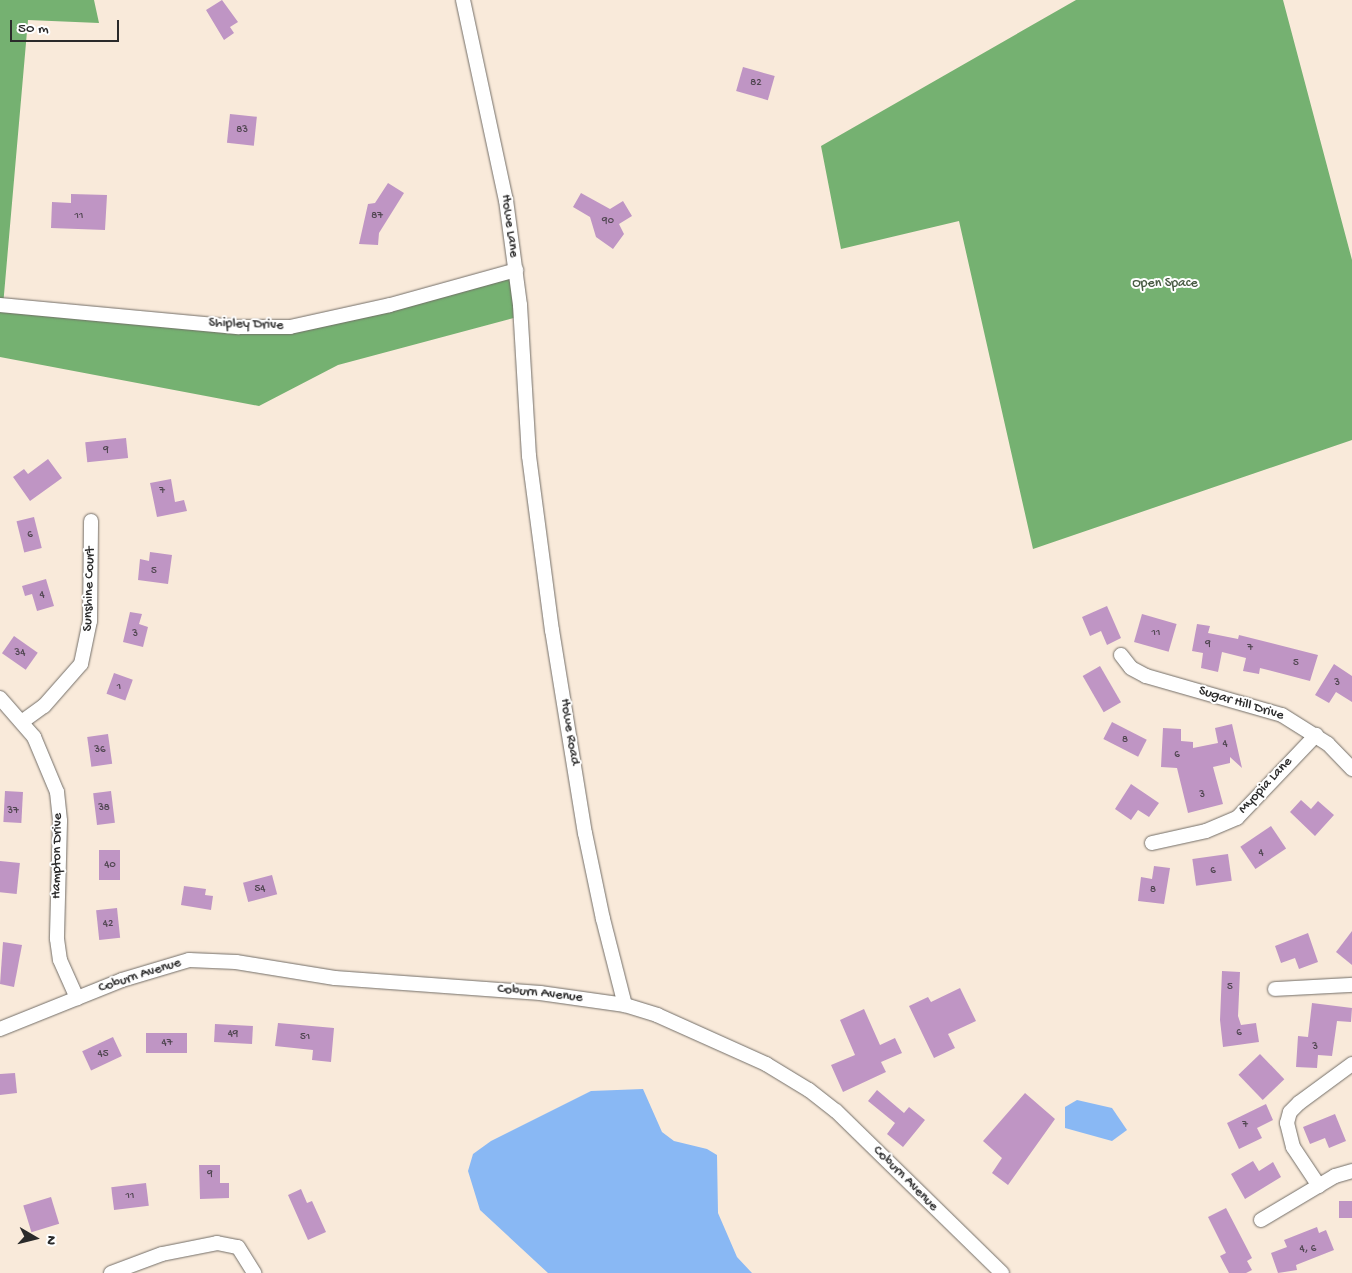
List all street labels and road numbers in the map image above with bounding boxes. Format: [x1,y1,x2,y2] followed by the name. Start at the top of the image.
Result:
[496,193,522,259] street label: Howe Lane
[208,315,284,335] street label: Shipley Drive
[80,546,100,632] street label: Sunshine Court
[1196,683,1286,725] street label: Sugar Hill Drive
[555,697,583,767] street label: Howe Road
[1235,754,1297,818] street label: Myopia Lane
[49,813,67,899] street label: Hampton Drive
[97,955,183,997] street label: Coburn Avenue
[496,981,584,1007] street label: Coburn Avenue
[869,1143,941,1215] street label: Coburn Avenue

